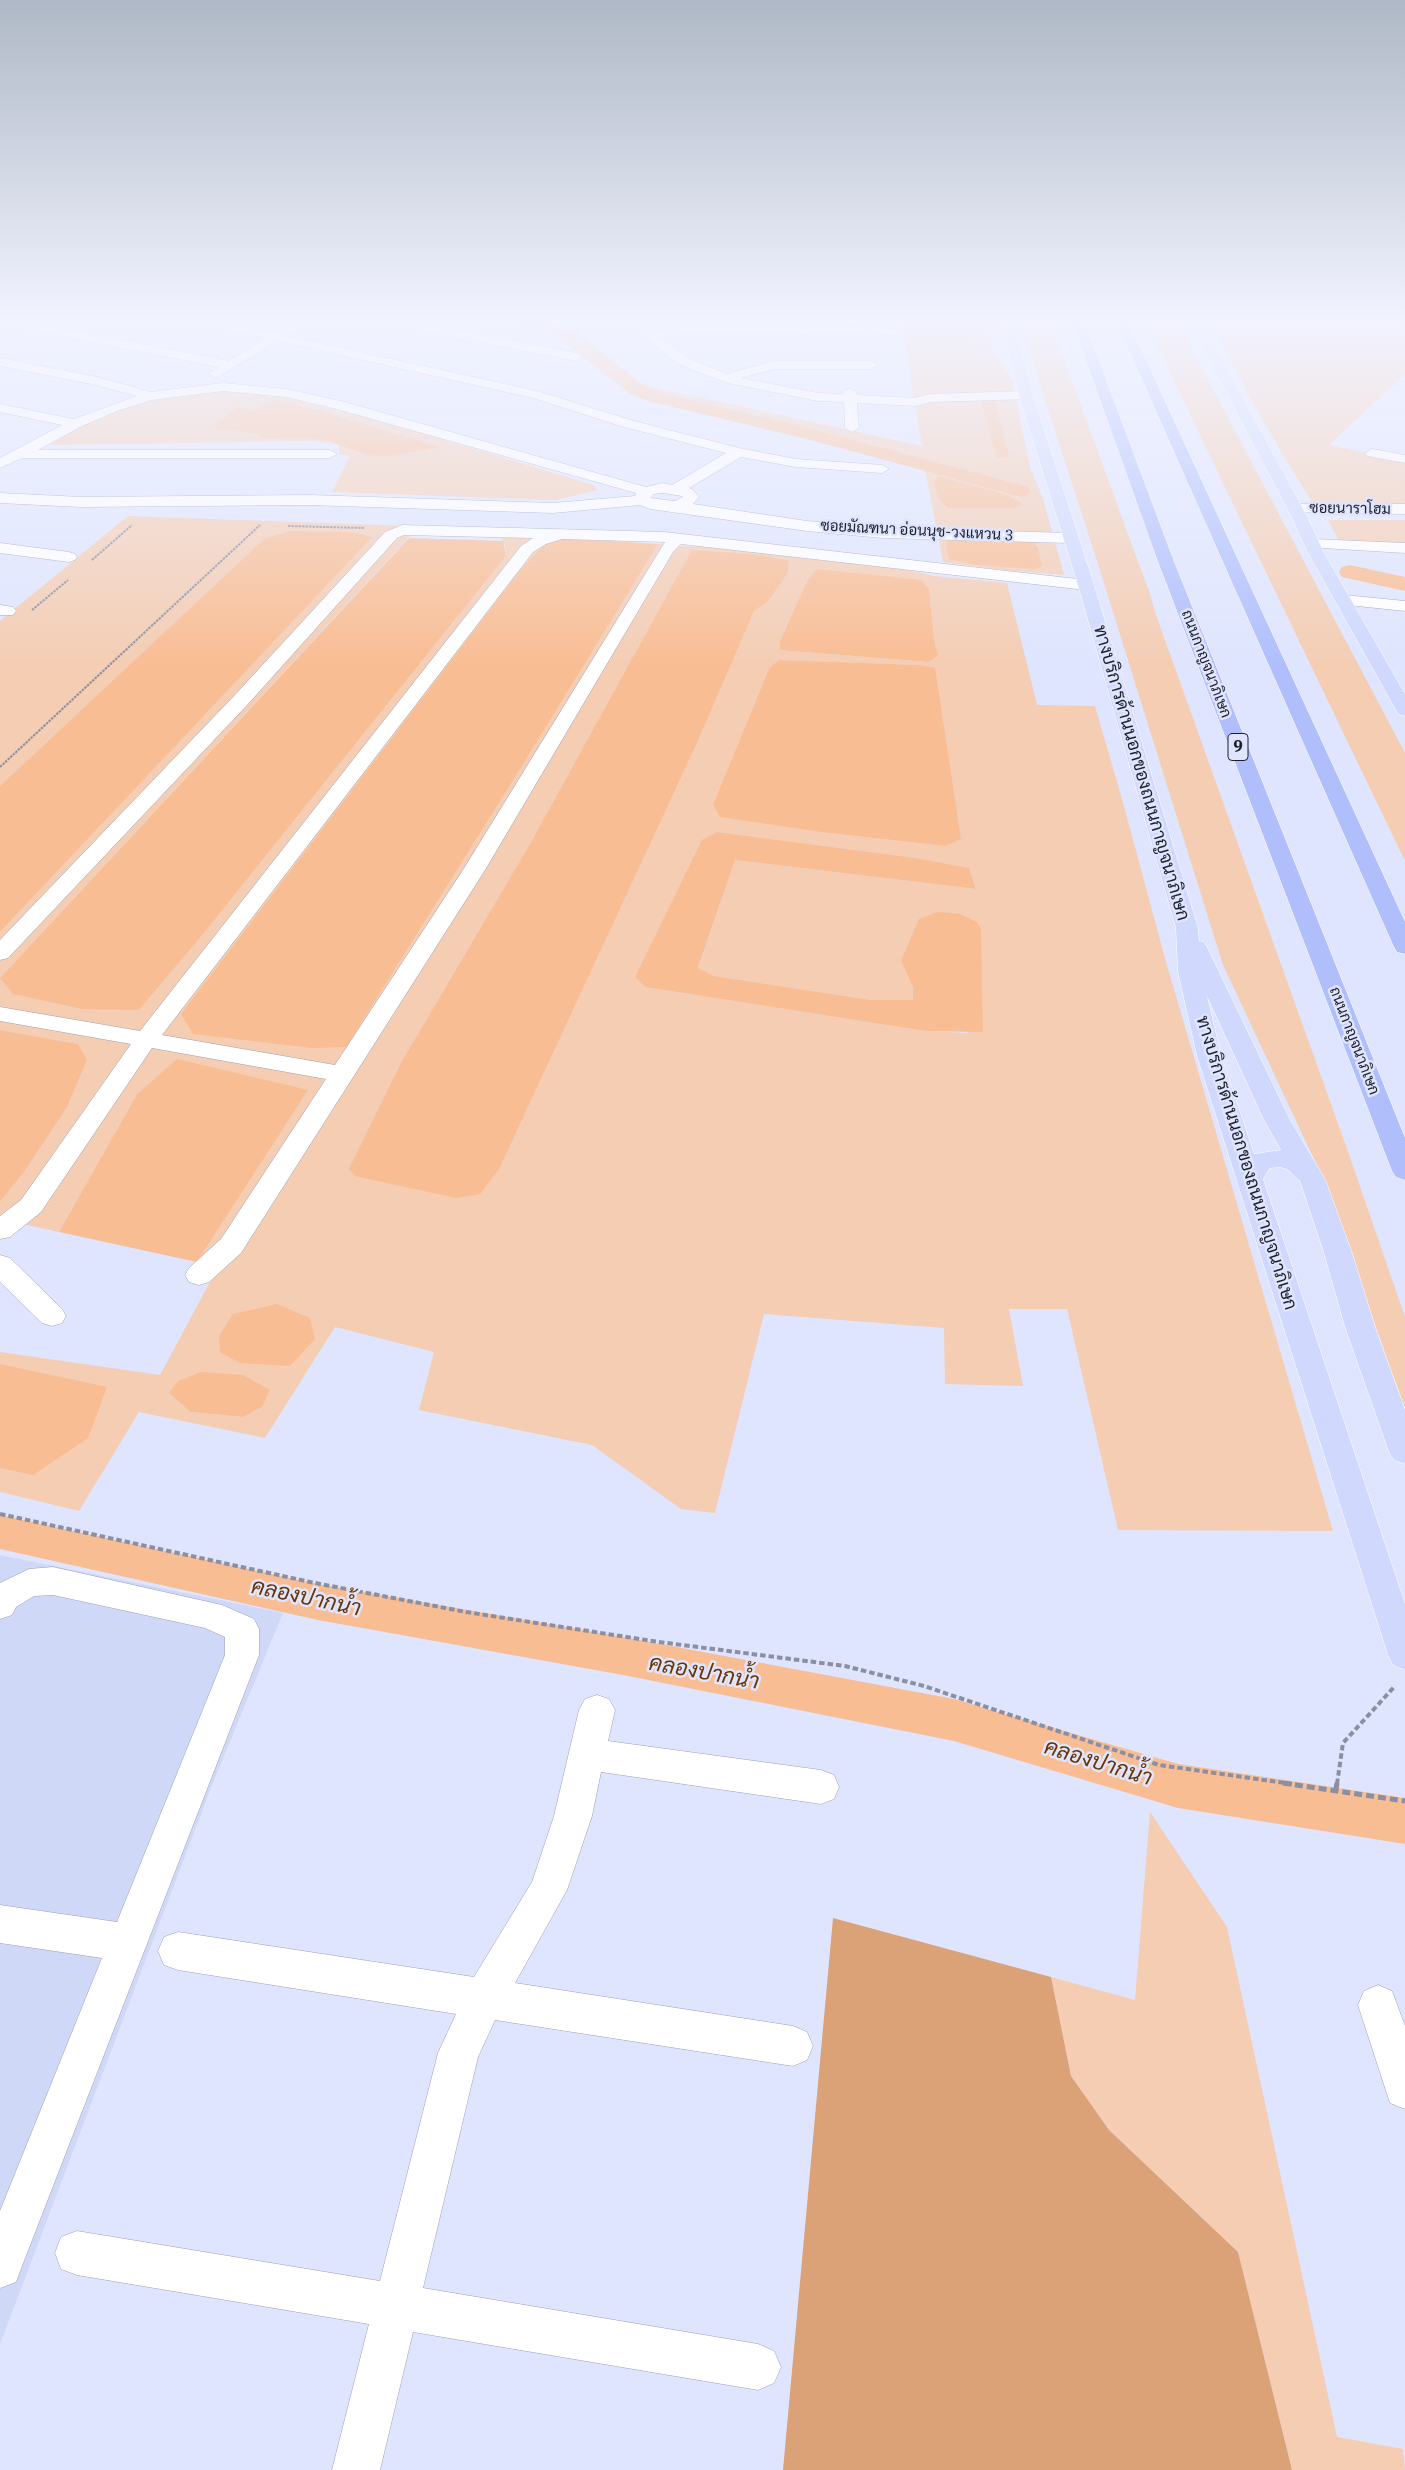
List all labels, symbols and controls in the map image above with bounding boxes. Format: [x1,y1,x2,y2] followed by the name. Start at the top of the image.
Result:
[1309,499,1391,519] street label: ซอยนาราโฮม
[820,517,1014,545] street label: ซอยมัณฑนา อ่อนนุช-วงแหวน 3
[1177,608,1235,720] street label: ถนนกาญจนาภิเษก
[1088,623,1194,923] street label: ทางบริการด้านนอกของถนนกาญจนาภิเษก
[1228,734,1248,760] road number: 9
[1325,985,1383,1097] street label: ถนนกาญจนาภิเษก
[1191,1013,1301,1313] street label: ทางบริการด้านนอกของถนนกาญจนาภิเษก
[249,1574,363,1622] water label: คลองปากน้ำ
[647,1650,761,1696] water label: คลองปากน้ำ
[1041,1734,1155,1792] water label: คลองปากน้ำ

